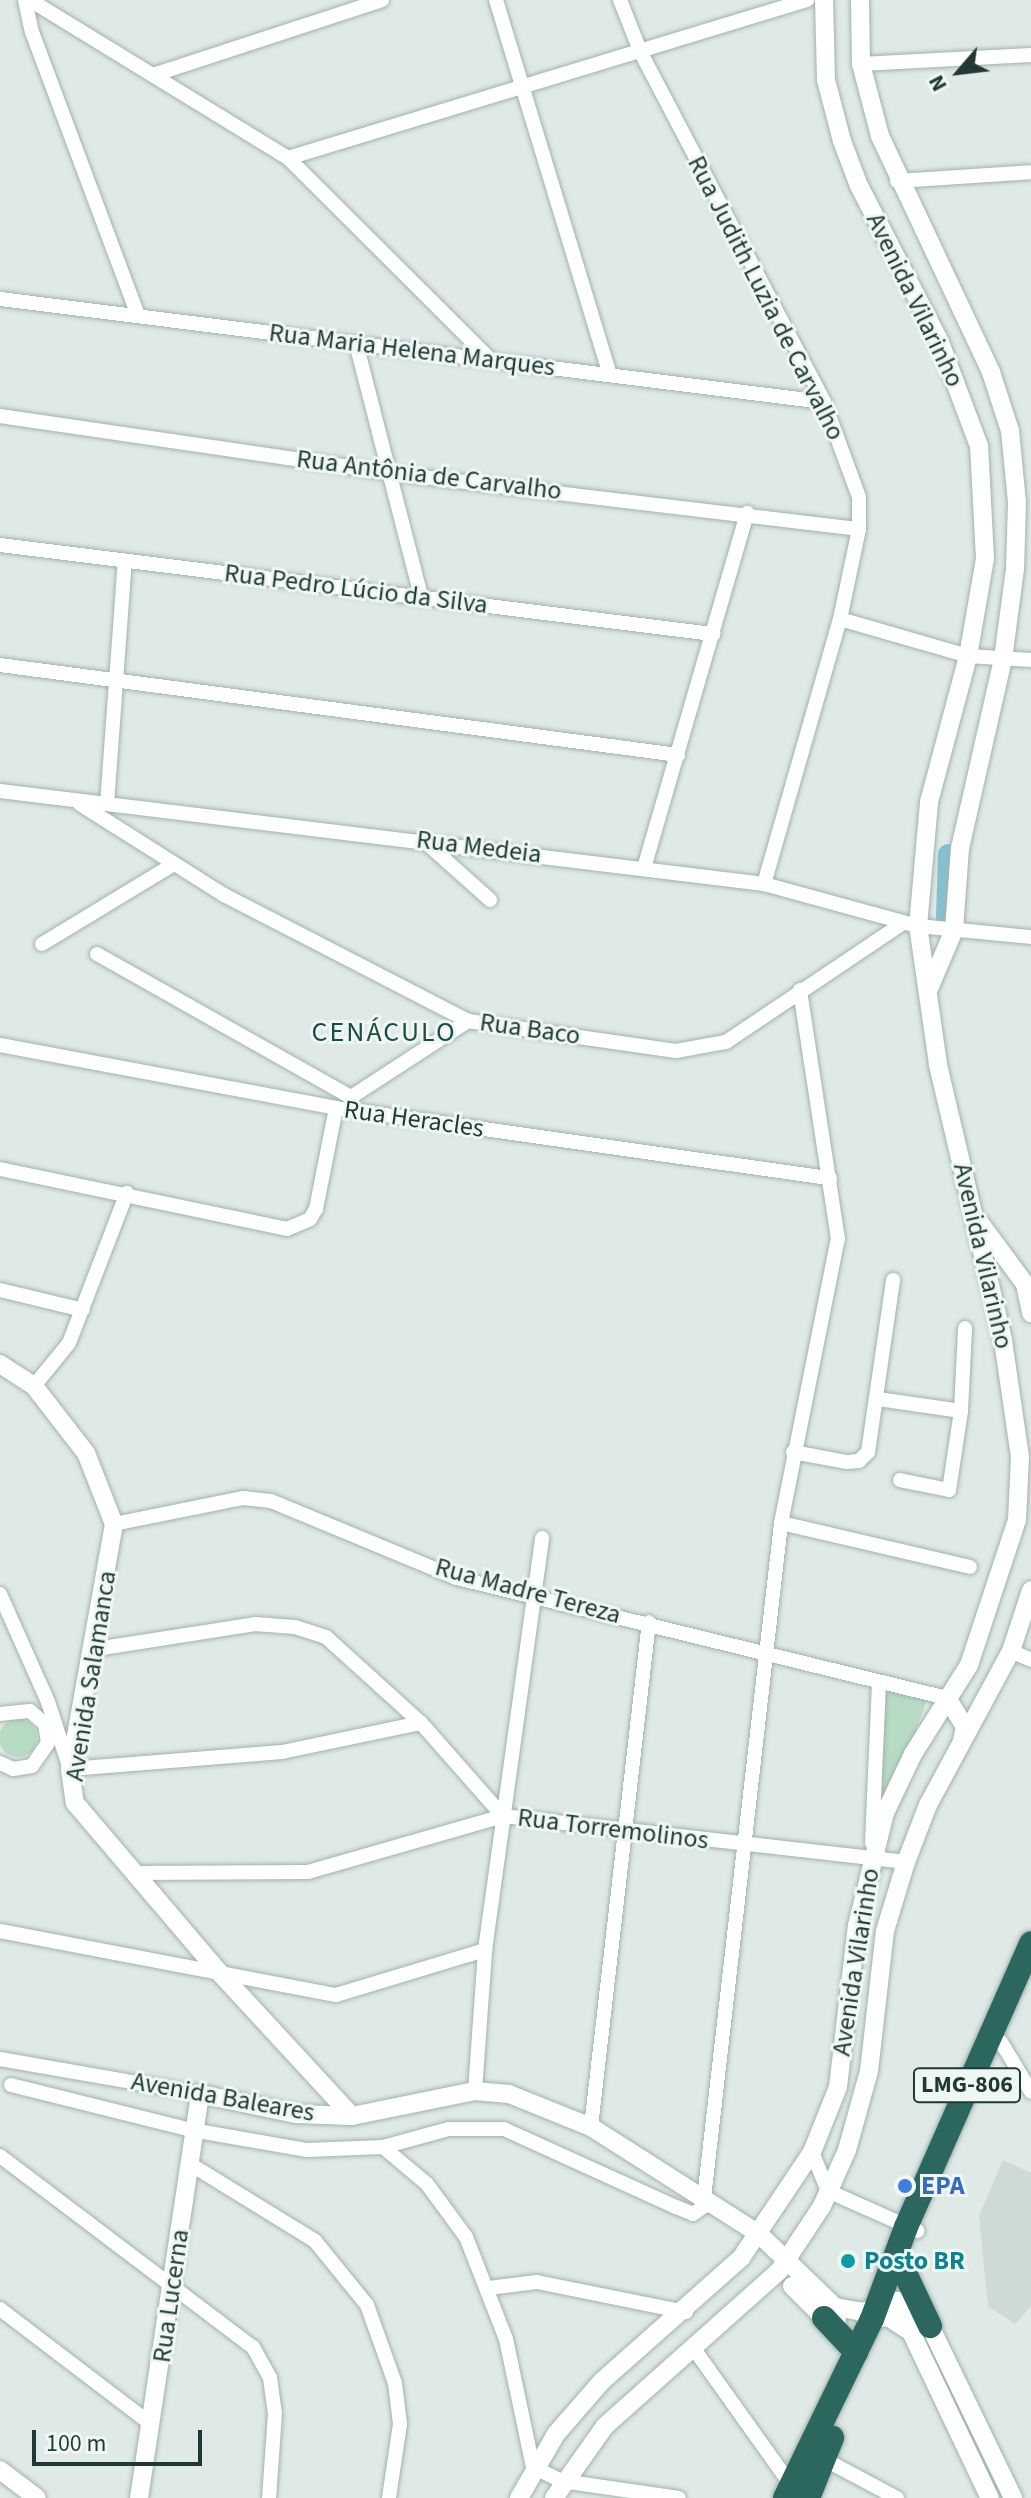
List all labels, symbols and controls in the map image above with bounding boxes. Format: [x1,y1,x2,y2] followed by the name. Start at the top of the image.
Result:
[919,32,999,112] north arrow
[920,69,955,97] text: N
[681,151,851,445] street label: Rua Judith Luzia de Carvalho
[859,208,971,392] street label: Avenida Vilarinho
[267,317,557,383] street label: Rua Maria Helena Marques
[295,443,563,507] street label: Rua Antônia de Carvalho
[223,557,489,621] street label: Rua Pedro Lúcio da Silva
[415,824,543,870] street label: Rua Medeia
[478,1007,582,1051] street label: Rua Baco
[312,1015,456,1049] district label: CENÁCULO
[342,1094,486,1144] street label: Rua Heracles
[946,1160,1020,1352] street label: Avenida Vilarinho
[432,1551,624,1631] street label: Rua Madre Tereza
[59,1569,123,1783] street label: Avenida Salamanca
[516,1802,710,1856] street label: Rua Torremolinos
[826,1866,886,2058] street label: Avenida Vilarinho
[911,2065,1023,2105] road number: LMG-806
[129,2066,317,2128] street label: Avenida Baleares
[921,2170,965,2202] place label: EPA
[896,2177,914,2195] marker: EPA
[146,2227,196,2365] street label: Rua Lucerna
[864,2245,965,2277] place label: Posto BR
[839,2252,857,2270] marker: Posto BR
[36,2414,206,2464] scale bar
[46,2426,106,2461] text: 100 m

